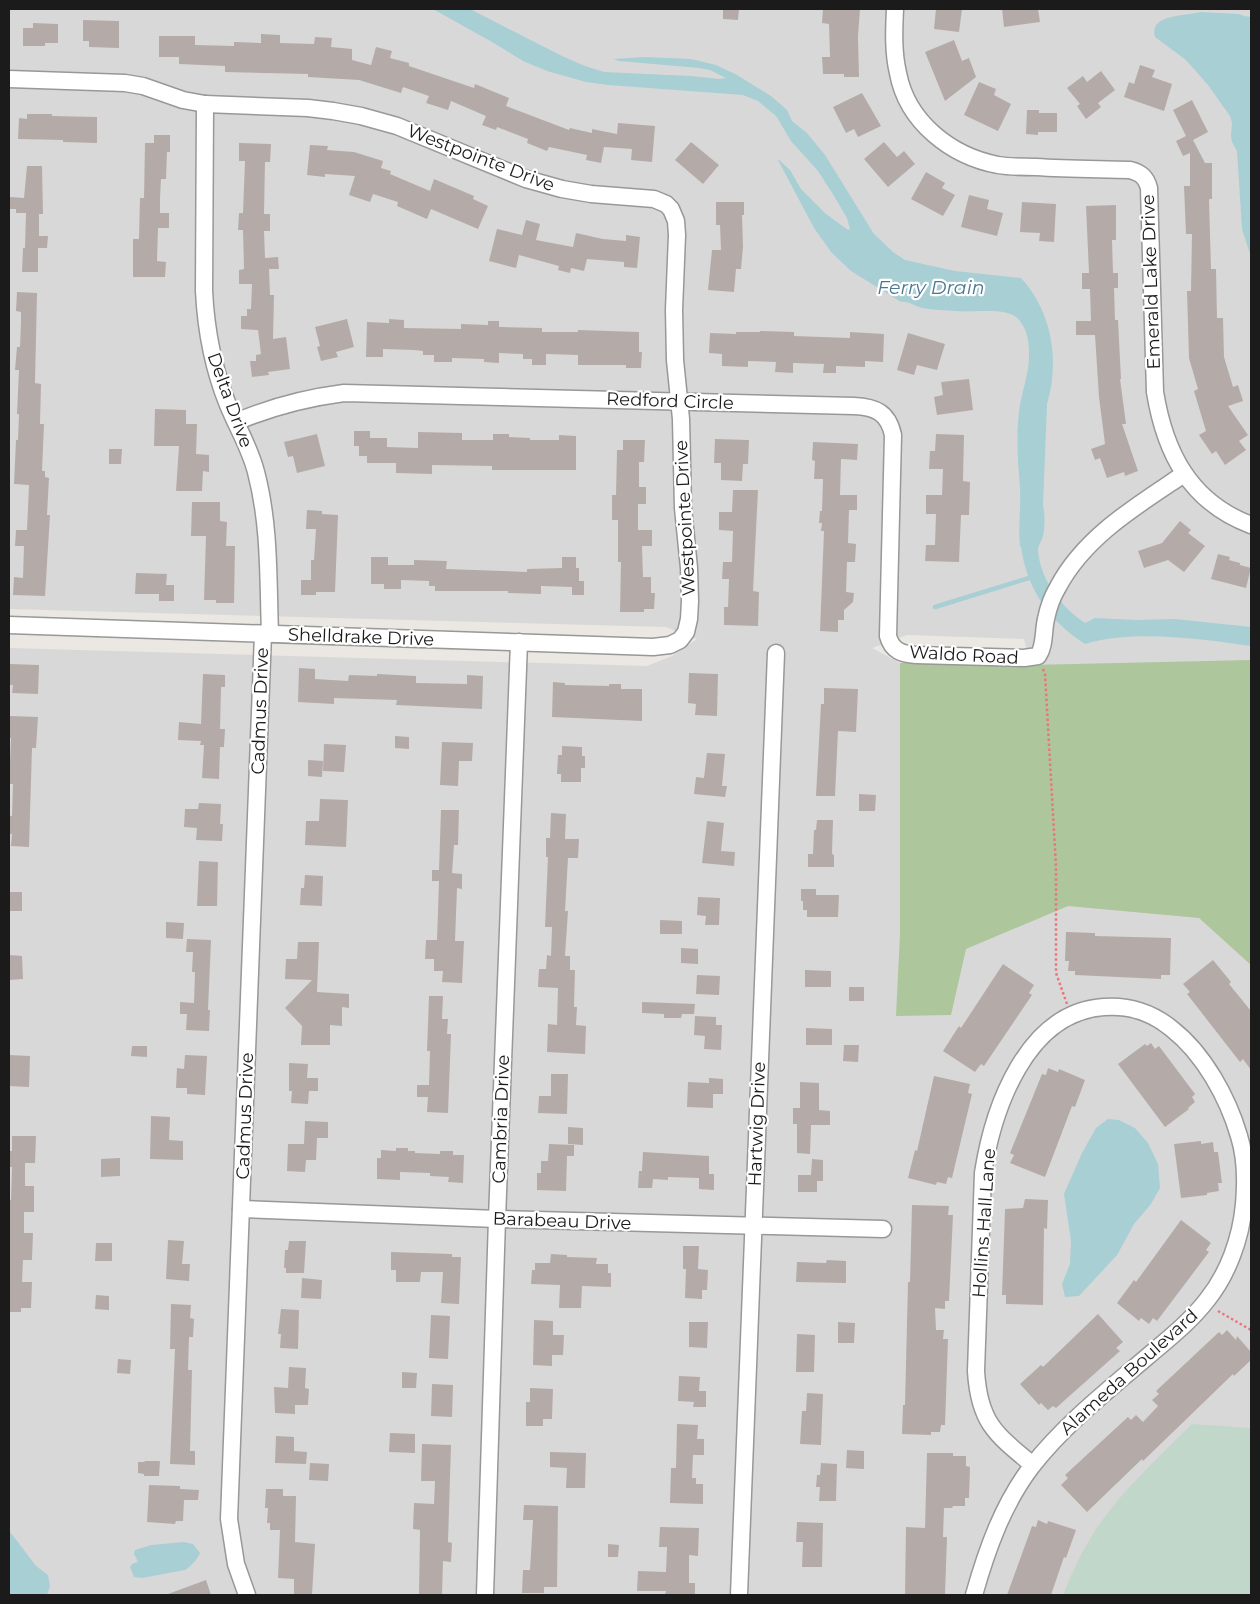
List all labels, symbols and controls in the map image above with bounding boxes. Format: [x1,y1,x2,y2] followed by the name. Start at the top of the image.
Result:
[404,120,558,196] street label: Westpointe Drive
[1137,194,1165,370] street label: Emerald Lake Drive
[877,276,985,299] water label: Ferry Drain
[203,349,257,451] street label: Delta Drive
[606,388,734,414] street label: Redford Circle
[670,439,700,597] street label: Westpointe Drive
[288,623,435,651] street label: Shelldrake Drive
[909,641,1019,669] street label: Waldo Road
[247,647,273,775] street label: Cadmus Drive
[232,1052,258,1180] street label: Cadmus Drive
[488,1054,514,1184] street label: Cambria Drive
[744,1061,770,1187] street label: Hartwig Drive
[968,1147,1000,1299] street label: Hollins Hall Lane
[492,1208,632,1234] street label: Barabeau Drive
[1056,1304,1202,1440] street label: Alameda Boulevard

